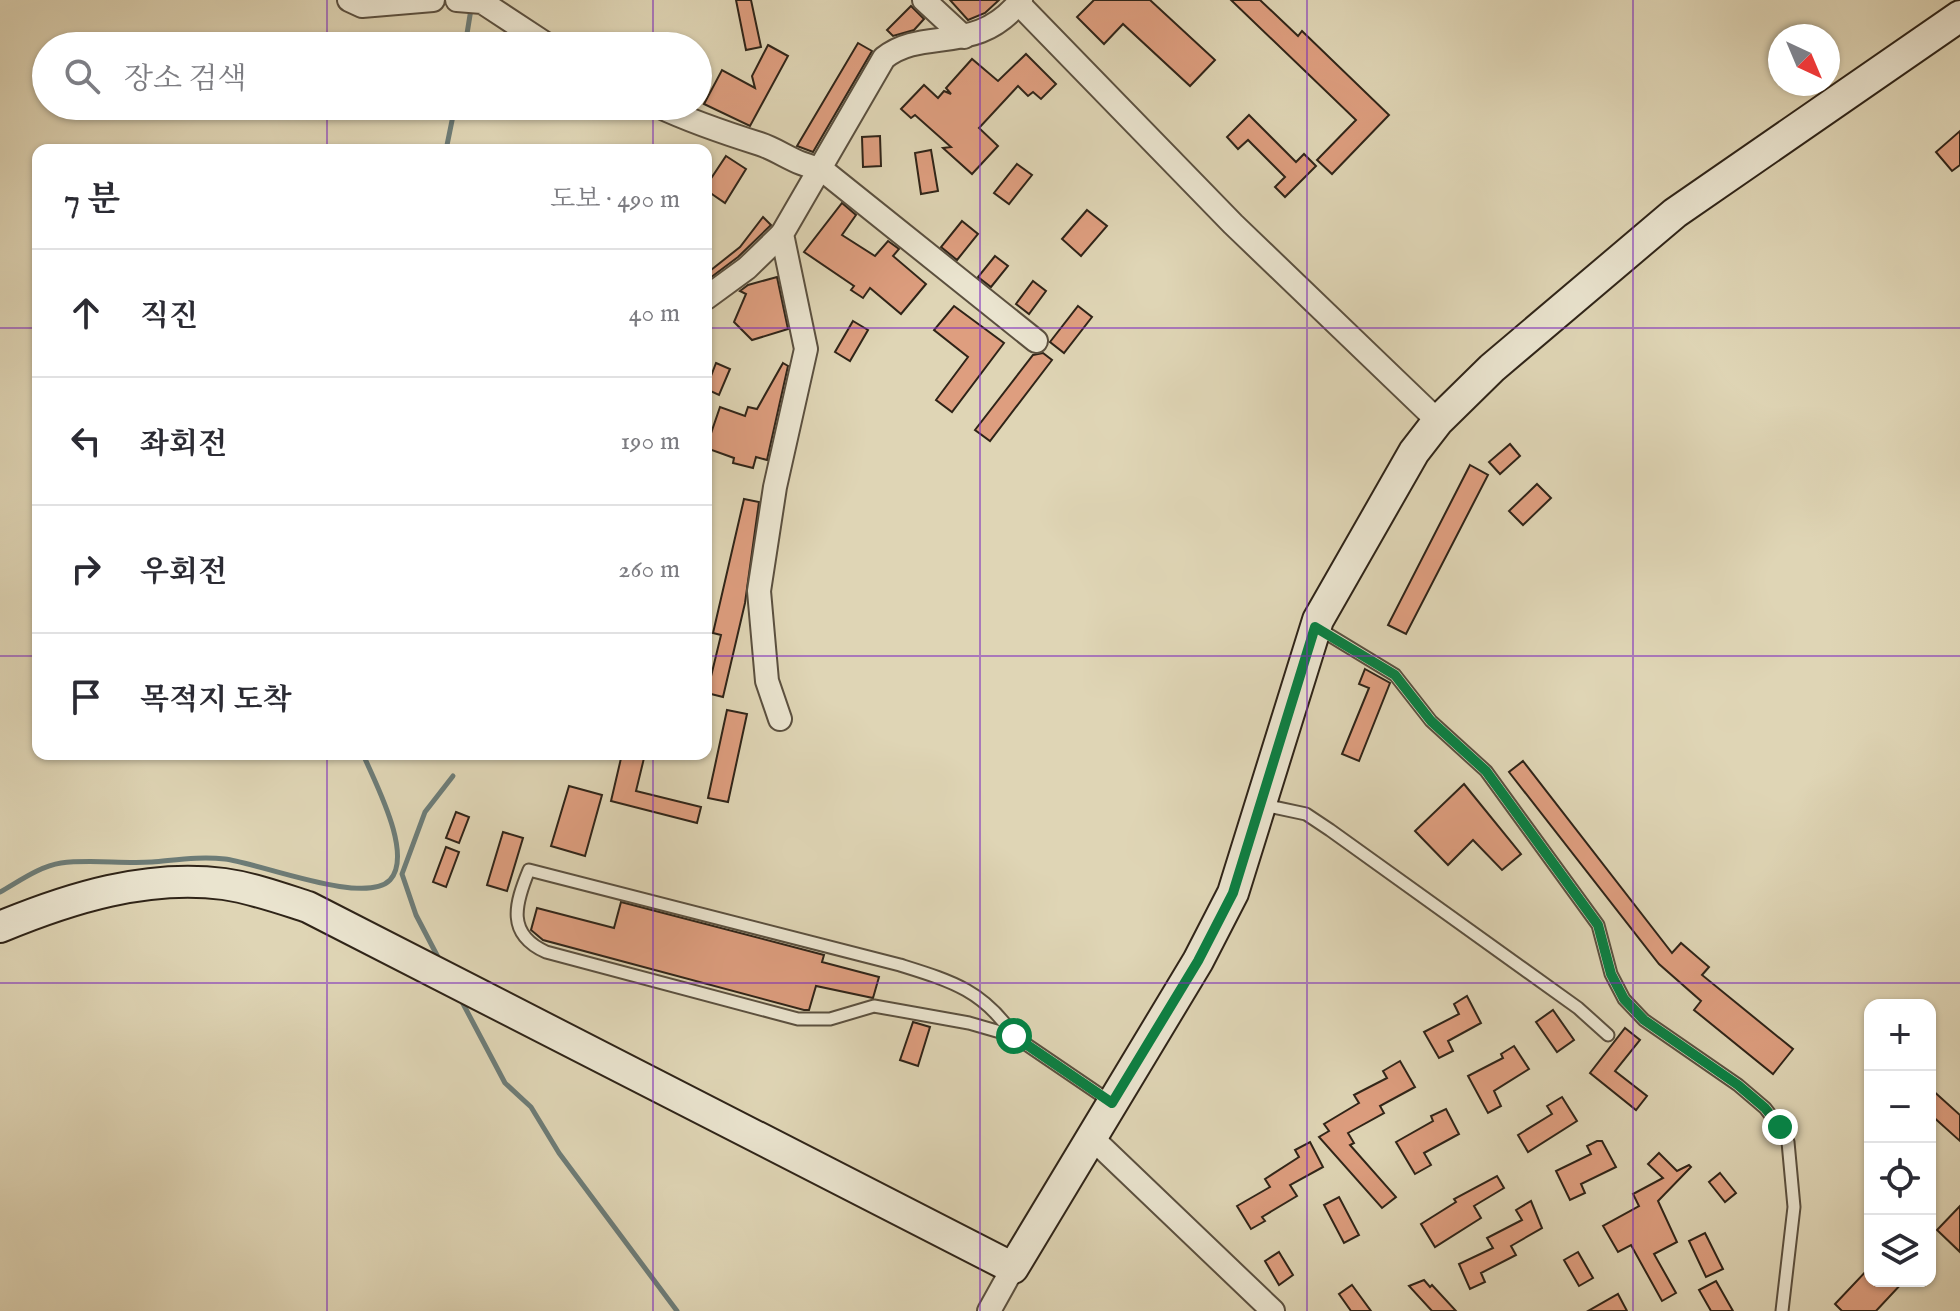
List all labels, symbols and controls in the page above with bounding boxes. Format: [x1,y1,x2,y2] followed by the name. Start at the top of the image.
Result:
[1768,24,1840,96] north arrow
[32,32,712,120] search box
[60,54,104,98] icon: search
[124,61,246,99] text: 장소 검색
[64,179,120,222] text: 7 분
[550,183,680,216] text: 도보 · 490 m
[64,291,108,335] icon: ahead
[629,297,680,330] text: 40 m
[140,298,198,336] text: 직진
[64,419,108,463] icon: left
[620,425,680,458] text: 190 m
[140,426,227,464] text: 좌회전
[64,547,108,591] icon: right
[618,553,680,586] text: 260 m
[140,554,227,592] text: 우회전
[64,675,108,719] icon: arrive
[140,682,291,720] text: 목적지 도착
[1864,999,1936,1287] map controls
[1864,999,1936,1071] button: +
[996,1018,1032,1054] route start
[1864,1071,1936,1143] button: −
[1762,1109,1798,1145] route end
[1864,1143,1936,1215] button: locate
[1864,1215,1936,1287] button: layers

